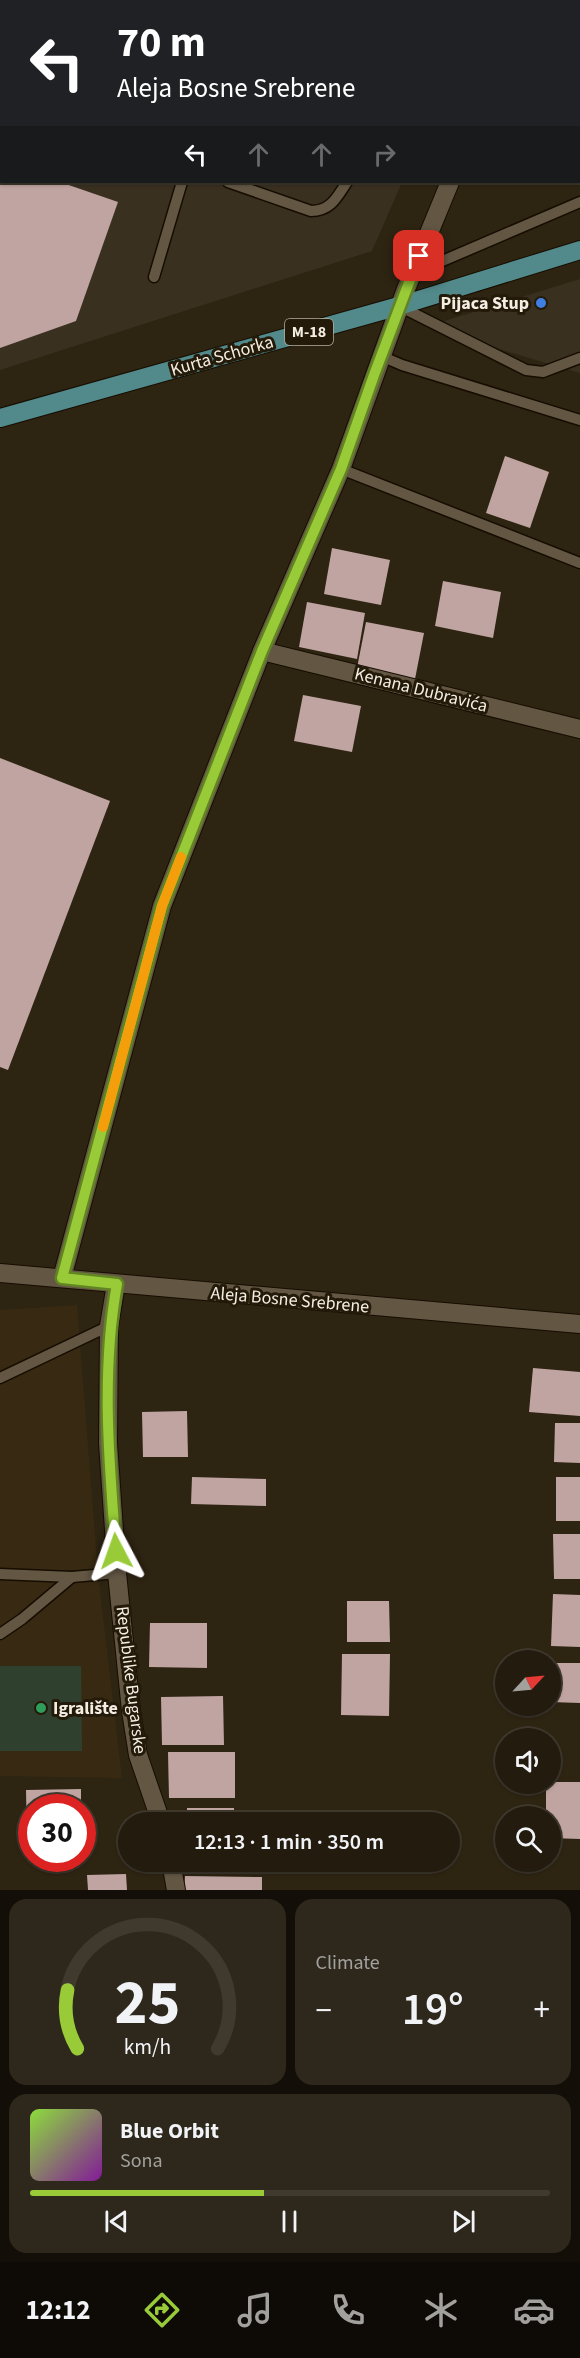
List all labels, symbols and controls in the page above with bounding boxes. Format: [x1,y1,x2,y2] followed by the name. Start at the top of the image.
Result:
[117,13,206,73] text: 70 m
[18,24,96,102] icon: left
[117,69,355,108] text: Aleja Bosne Srebrene
[179,138,212,171] icon: left
[242,138,275,171] icon: ahead
[305,138,338,171] icon: ahead
[368,138,401,171] icon: right
[393,230,444,281] pin
[402,239,435,272] icon: arrive
[441,291,529,316] place label: Pijaca Stup
[534,296,548,310] marker: Pijaca Stup
[285,319,333,345] road number: M-18
[168,329,276,383] street label: Kurta Schorka
[352,661,490,719] street label: Kenana Dubravića
[210,1281,370,1319] street label: Aleja Bosne Srebrene
[84,1519,148,1583] position arrow
[110,1605,152,1755] street label: Republike Bugarske
[495,1650,561,1716] north arrow
[495,1650,561,1872] map controls
[53,1696,118,1721] place label: Igralište
[34,1701,48,1715] marker: Igralište
[495,1728,561,1794] button: sound
[18,1794,96,1872] speed limit sign: 30
[495,1806,561,1872] button: search
[194,1826,384,1858] text: 12:13 · 1 min · 350 m
[316,1949,380,1977] text: Climate
[114,1959,180,2048] text: 25
[402,1978,464,2042] text: 19°
[316,1987,332,2034] text: −
[534,1987,550,2034] text: +
[123,2032,171,2063] text: km/h
[120,2115,219,2147] text: Blue Orbit
[120,2147,163,2175] text: Sona
[100,2205,133,2238] icon: previous
[273,2205,306,2238] icon: pause
[447,2205,480,2238] icon: next
[141,2289,183,2331] icon: directions
[234,2289,276,2331] icon: music
[327,2289,369,2331] icon: phone
[420,2289,462,2331] icon: climate
[513,2289,555,2331] icon: car
[25,2291,91,2330] text: 12:12

